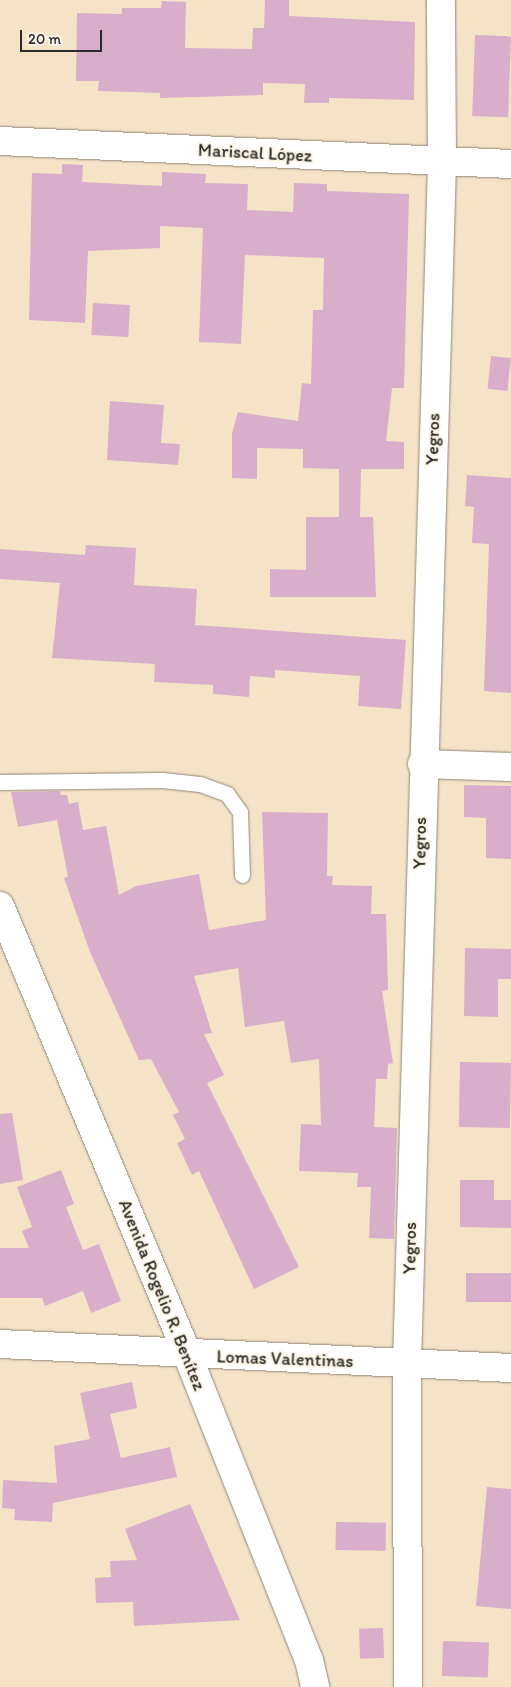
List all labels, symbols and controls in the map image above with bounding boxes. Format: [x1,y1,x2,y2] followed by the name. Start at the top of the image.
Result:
[22,20,105,52] scale bar
[28,30,61,48] text: 20 m
[197,139,313,167] street label: Mariscal López
[421,413,445,465] street label: Yegros
[409,817,431,869] street label: Yegros
[114,1196,210,1394] street label: Avenida Rogelio R. Benítez
[399,1222,421,1274] street label: Yegros
[217,1346,353,1372] street label: Lomas Valentinas

